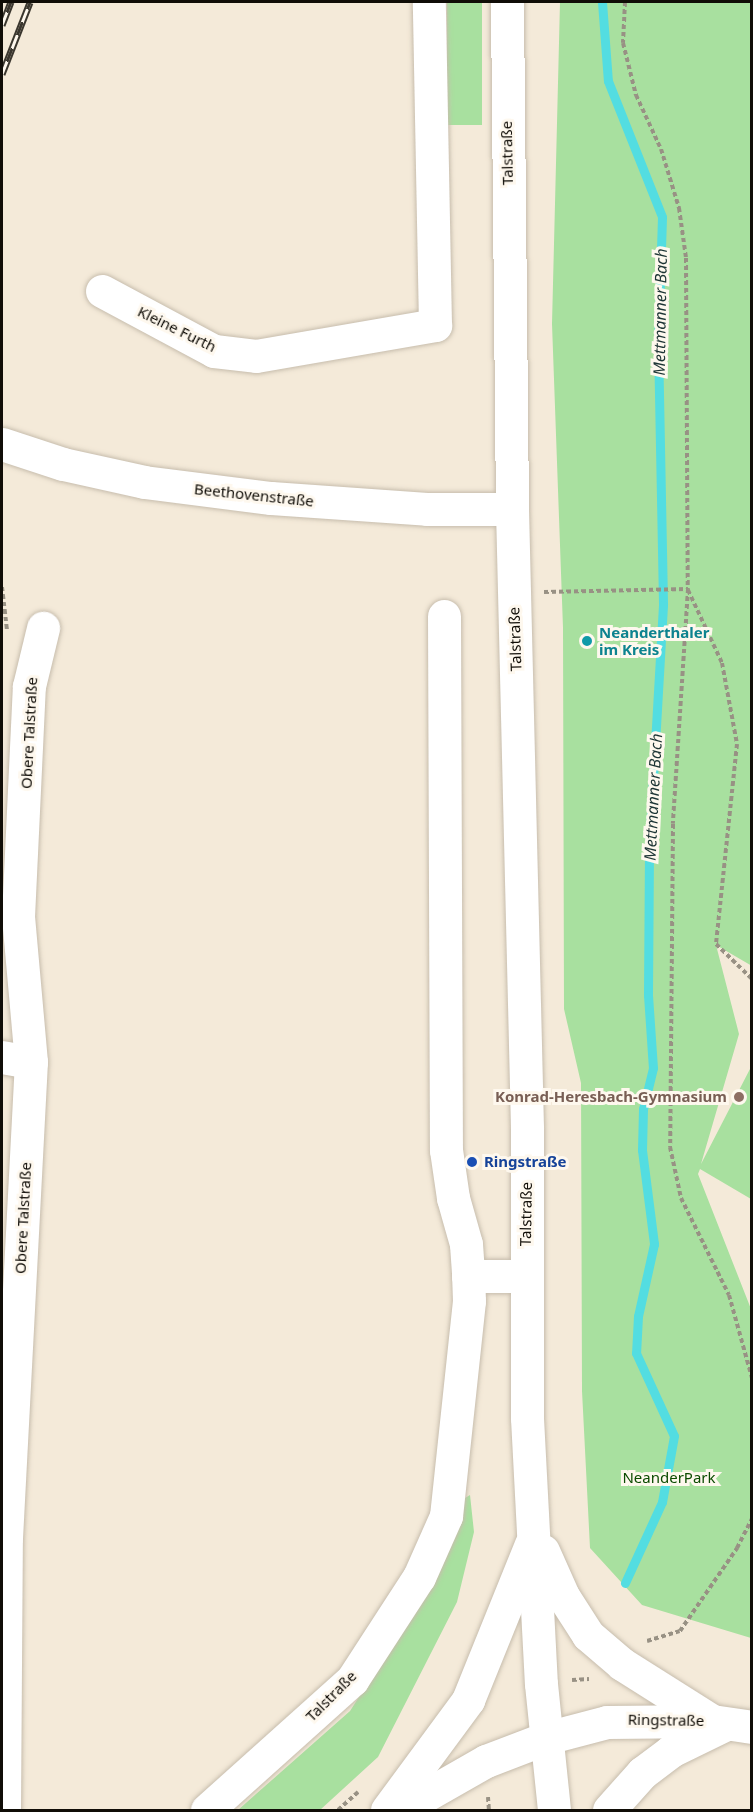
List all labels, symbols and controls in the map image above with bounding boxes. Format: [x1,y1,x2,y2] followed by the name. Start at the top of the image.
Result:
[497,121,517,185] street label: Talstraße
[649,248,671,376] water label: Mettmanner Bach
[135,302,219,356] street label: Kleine Furth
[193,480,315,510] street label: Beethovenstraße
[505,607,525,671] street label: Talstraße
[599,623,709,658] place label: Neanderthaler im Kreis
[580,634,594,648] marker: Neanderthaler im Kreis
[17,677,41,789] street label: Obere Talstraße
[640,733,666,861] water label: Mettmanner Bach
[495,1088,727,1106] place label: Konrad-Heresbach-Gymnasium
[732,1090,746,1104] marker: Konrad-Heresbach-Gymnasium
[484,1153,566,1171] place label: Ringstraße
[465,1155,479,1169] marker: Ringstraße
[11,1162,35,1274] street label: Obere Talstraße
[516,1182,536,1246] street label: Talstraße
[622,1469,716,1487] park label: NeanderPark
[302,1667,360,1725] street label: Talstraße
[628,1710,704,1730] street label: Ringstraße

